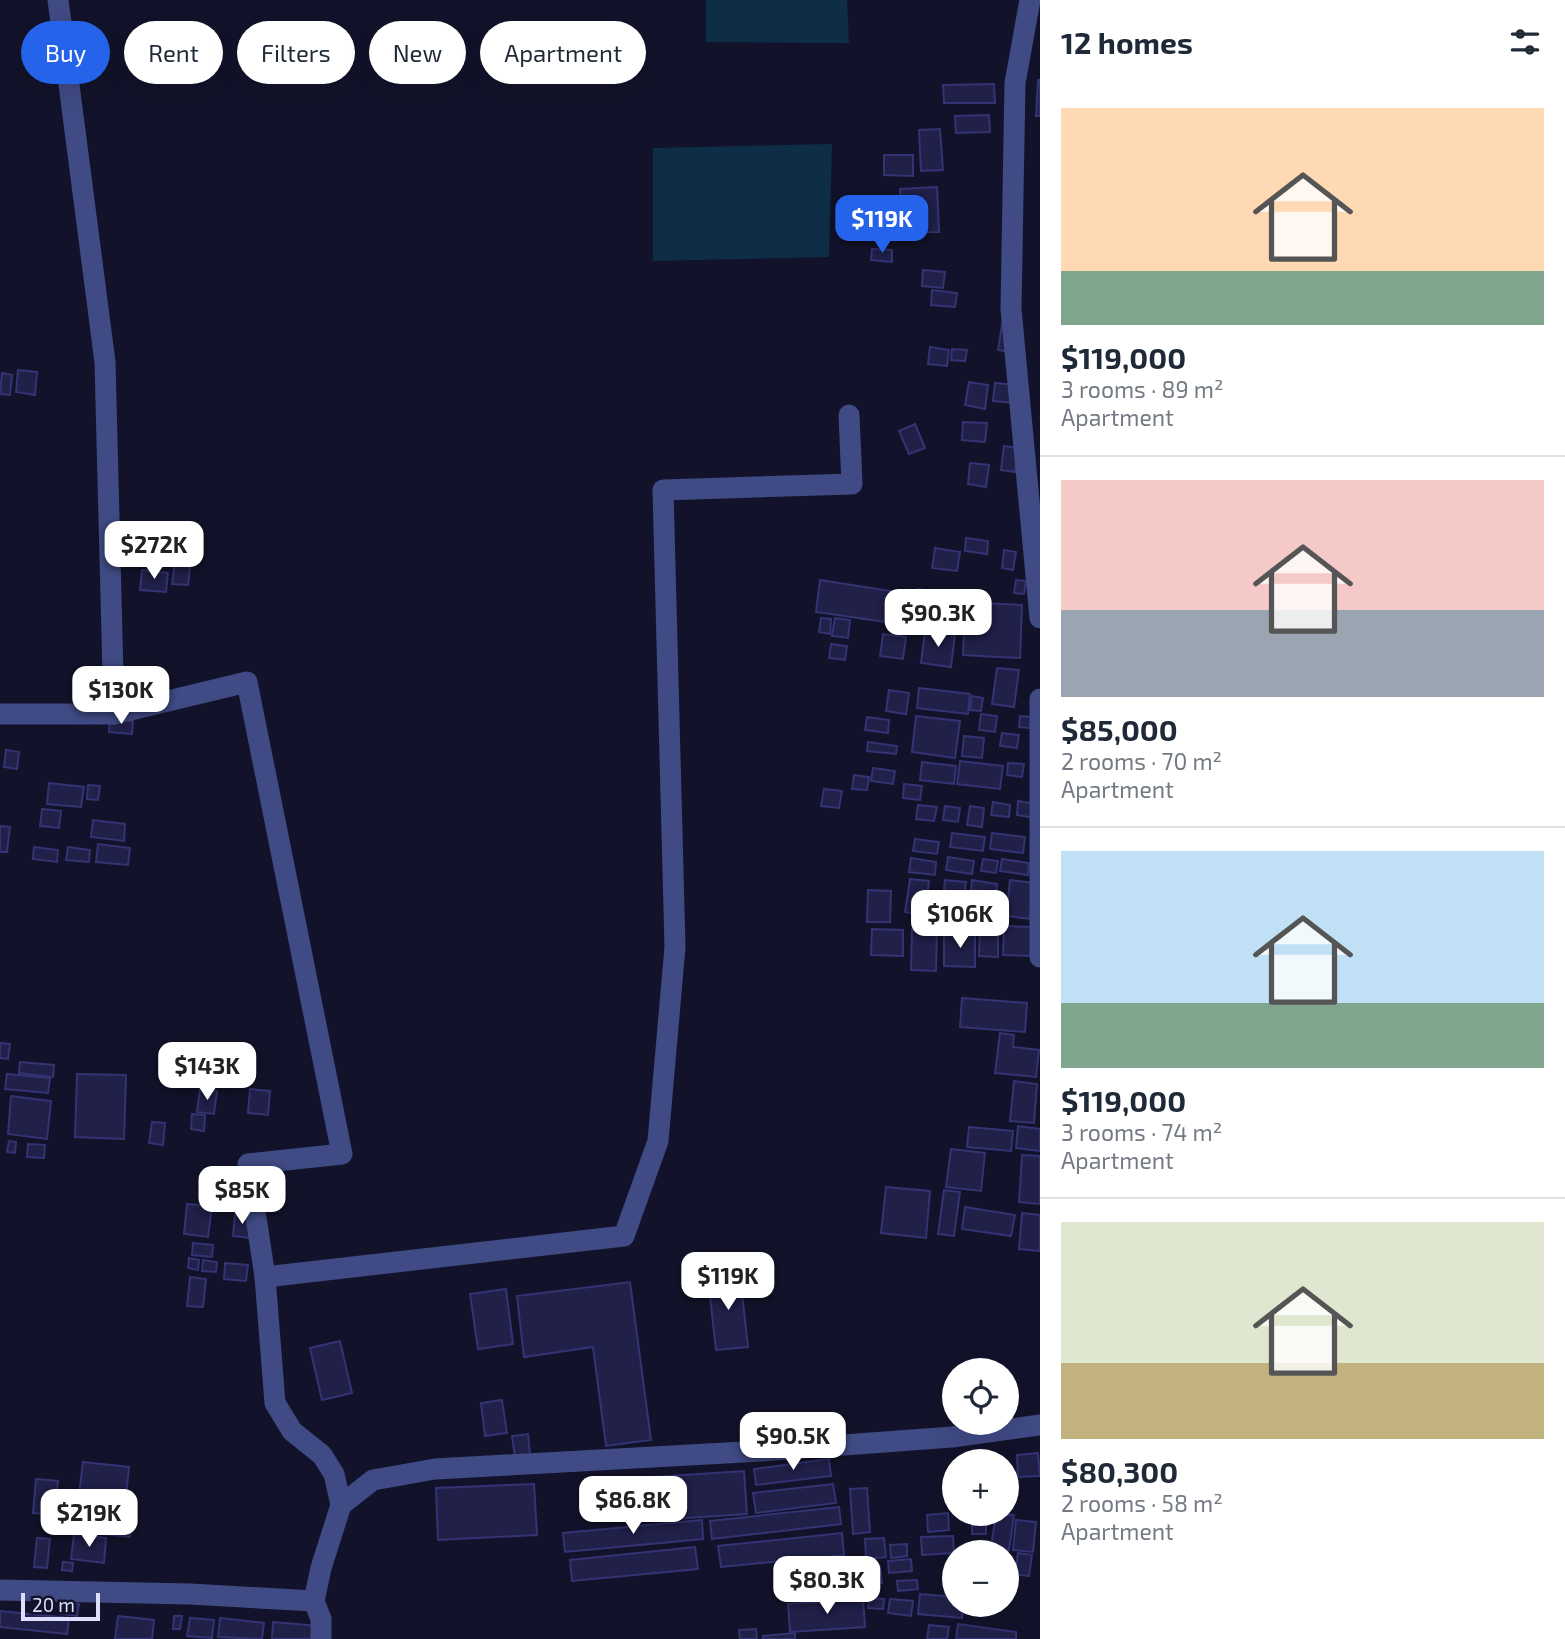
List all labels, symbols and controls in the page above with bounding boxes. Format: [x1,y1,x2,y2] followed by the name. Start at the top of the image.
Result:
[21,21,110,84] chip: Buy
[124,21,223,84] chip: Rent
[237,21,355,84] chip: Filters
[369,21,466,84] chip: New
[480,21,646,84] chip: Apartment
[1506,23,1544,61] icon: filters
[1061,24,1193,60] text: 12 homes
[1240,154,1366,280] icon: home
[833,196,931,255] pin: $119K
[851,204,913,232] text: $119K
[1061,339,1186,375] text: $119,000
[1061,375,1223,403] text: 3 rooms · 89 m²
[1061,403,1174,431] text: Apartment
[105,522,203,581] pin: $272K
[1240,526,1366,652] icon: home
[121,530,187,558] text: $272K
[881,590,995,649] pin: $90.3K
[901,598,975,626] text: $90.3K
[72,666,170,726] pin: $130K
[88,675,154,703] text: $130K
[1061,711,1178,747] text: $85,000
[1061,747,1222,775] text: 2 rooms · 70 m²
[1061,775,1174,803] text: Apartment
[911,890,1009,950] pin: $106K
[1240,897,1366,1023] icon: home
[927,899,993,927] text: $106K
[158,1042,256,1102] pin: $143K
[174,1051,240,1079] text: $143K
[1061,1082,1186,1118] text: $119,000
[1061,1118,1222,1146] text: 3 rooms · 74 m²
[1061,1146,1174,1174] text: Apartment
[201,1166,283,1226] pin: $85K
[215,1175,269,1203] text: $85K
[679,1252,777,1312] pin: $119K
[697,1261,759,1289] text: $119K
[1240,1268,1366,1394] icon: home
[942,1358,1019,1617] map controls
[942,1358,1019,1435] button: locate
[736,1412,850,1472] pin: $90.5K
[756,1421,830,1449] text: $90.5K
[942,1449,1019,1526] button: +
[1061,1453,1178,1489] text: $80,300
[576,1476,690,1536] pin: $86.8K
[595,1485,671,1513] text: $86.8K
[1061,1489,1223,1517] text: 2 rooms · 58 m²
[40,1490,138,1549] pin: $219K
[57,1498,121,1526] text: $219K
[1061,1517,1174,1545] text: Apartment
[942,1540,1019,1617] button: −
[770,1556,884,1616] pin: $80.3K
[789,1565,865,1593] text: $80.3K
[21,1590,100,1622] scale bar
[32,1593,75,1616] text: 20 m

